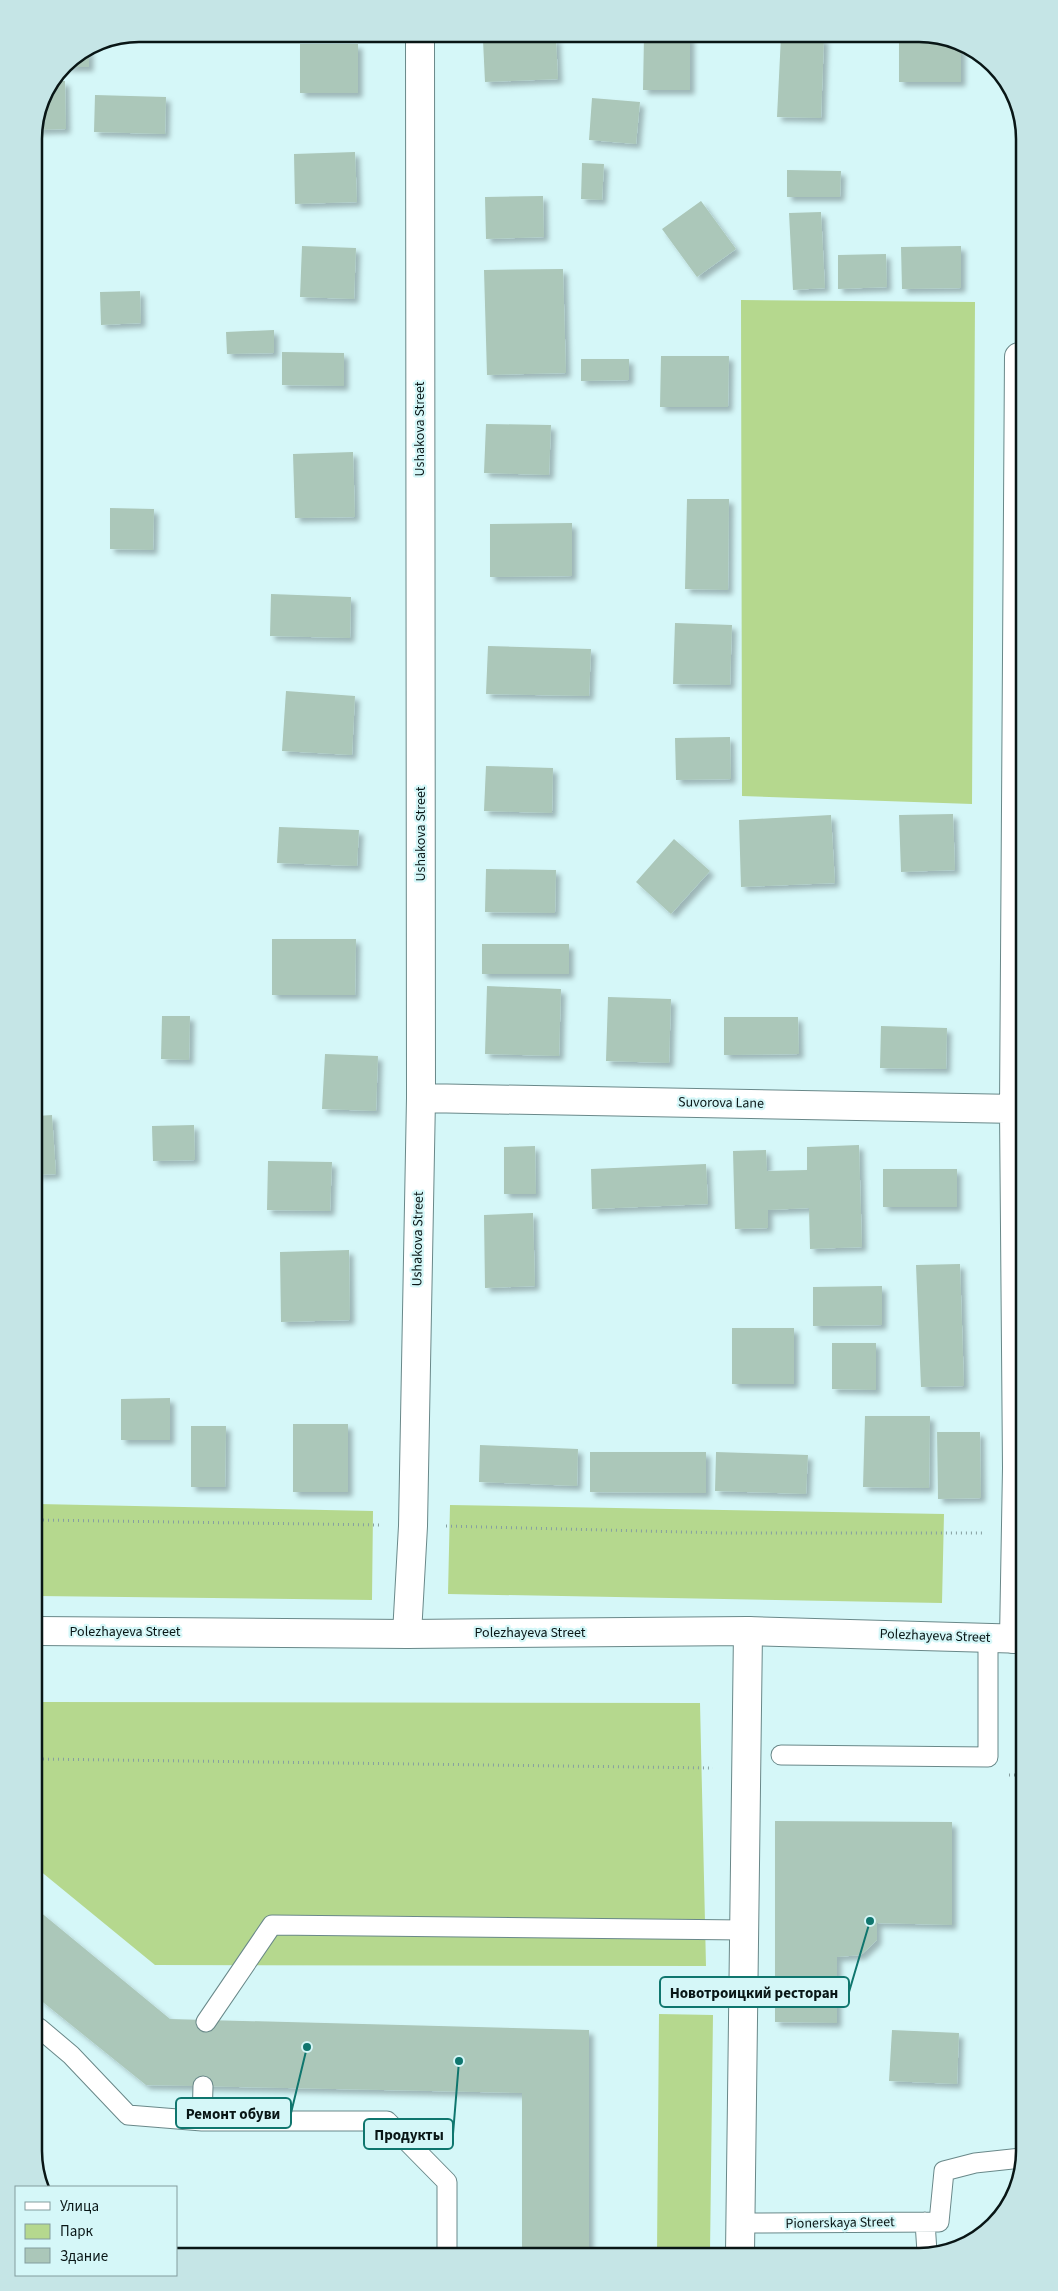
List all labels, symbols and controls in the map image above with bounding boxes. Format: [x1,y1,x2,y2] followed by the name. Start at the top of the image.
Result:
[410,381,430,476] street label: Ushakova Street
[411,786,431,881] street label: Ushakova Street
[678,1092,764,1114] street label: Suvorova Lane
[407,1191,429,1287] street label: Ushakova Street
[69,1622,181,1642] street label: Polezhayeva Street
[474,1623,586,1643] street label: Polezhayeva Street
[879,1624,991,1648] street label: Polezhayeva Street
[660,1977,849,2007] callout: Новотроицкий ресторан
[670,1983,838,2004] text: Новотроицкий ресторан
[176,2098,291,2128] callout: Ремонт обуви
[186,2104,280,2125] text: Ремонт обуви
[364,2119,453,2149] callout: Продукты
[374,2125,444,2146] text: Продукты
[15,2186,178,2276] legend
[60,2196,99,2217] text: Улица
[785,2212,895,2234] street label: Pionerskaya Street
[60,2221,94,2242] text: Парк
[60,2246,108,2267] text: Здание

